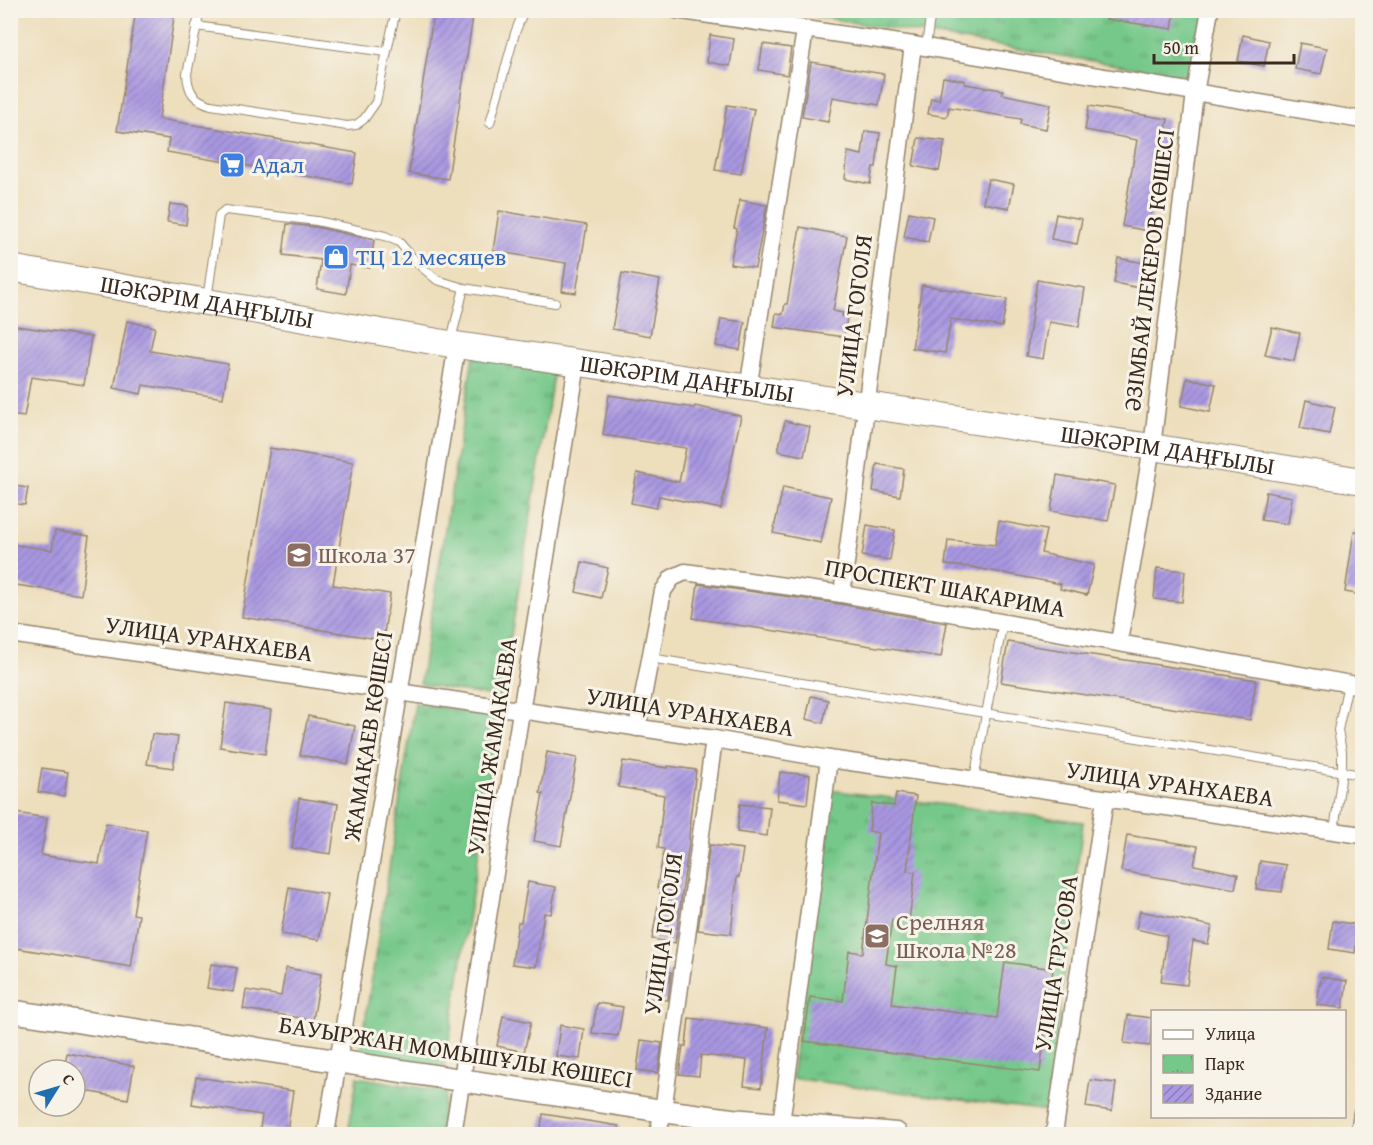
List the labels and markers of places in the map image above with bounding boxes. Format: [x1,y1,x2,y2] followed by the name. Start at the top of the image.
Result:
[252,147,304,182] place label: Адал
[217,150,247,180] supermarket icon: Адал
[356,239,506,274] place label: ТЦ 12 месяцев
[321,242,351,272] shop icon: ТЦ 12 месяцев
[318,537,416,572] place label: Школа 37
[284,540,314,570] school or university icon: Школа 37
[896,904,1017,967] place label: Срелняя Школа №28
[862,921,892,951] school or university icon: Срелняя Школа №28

